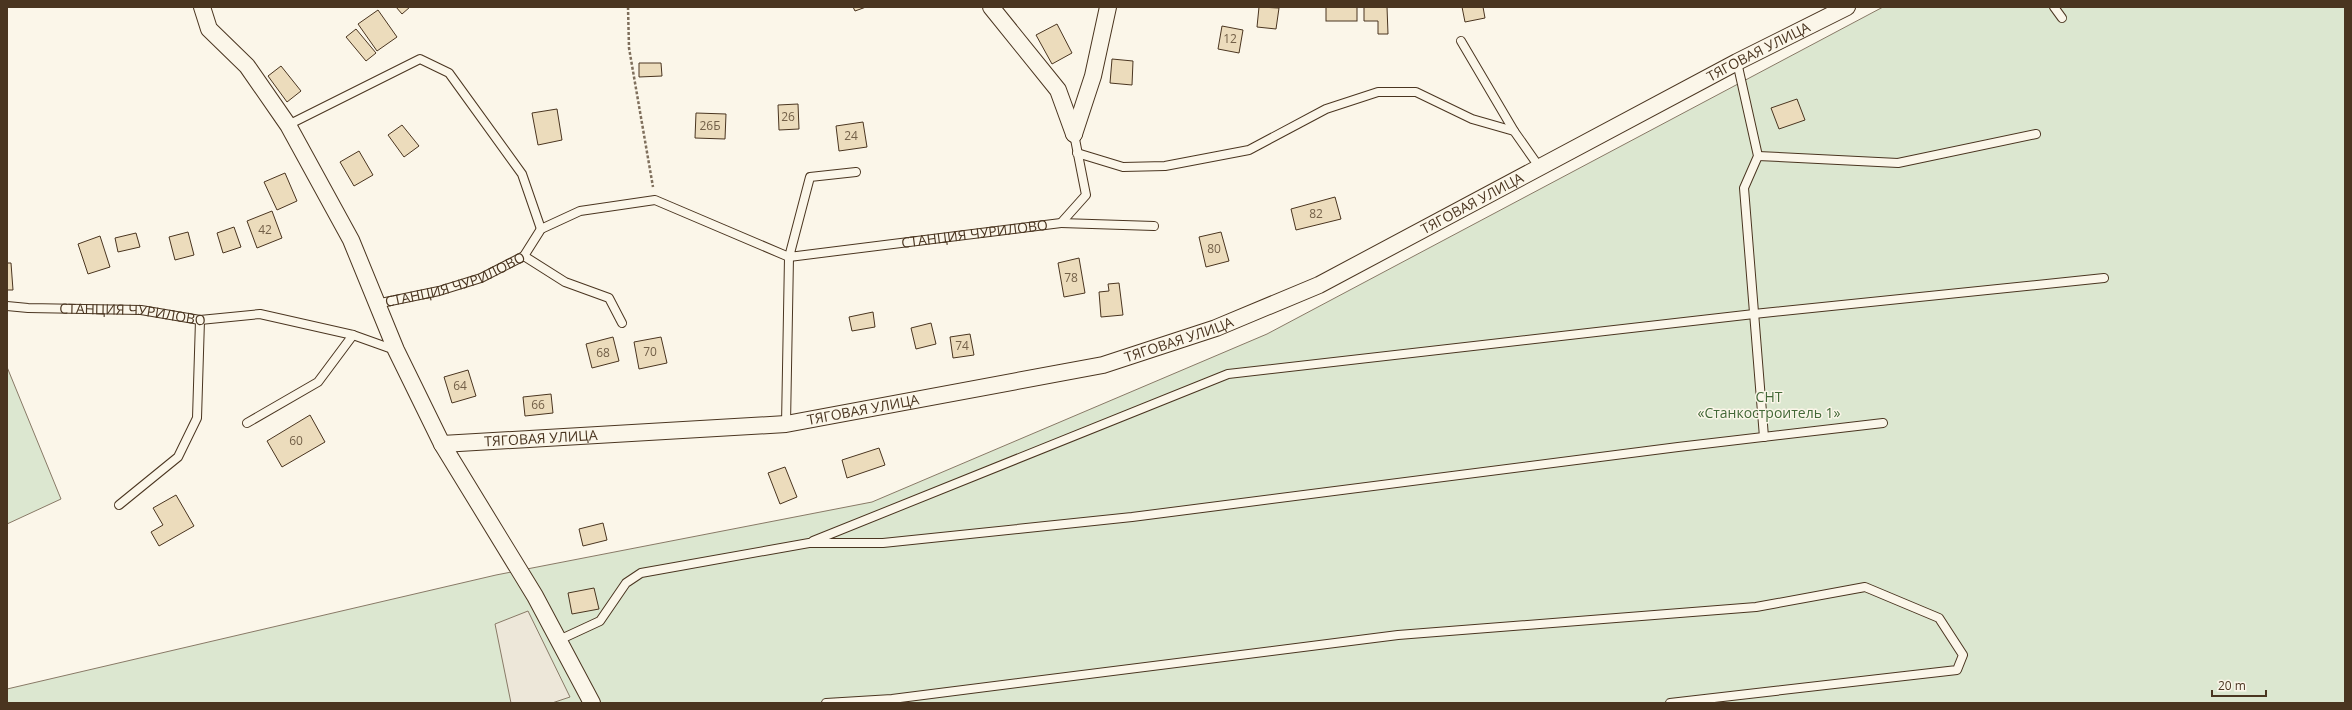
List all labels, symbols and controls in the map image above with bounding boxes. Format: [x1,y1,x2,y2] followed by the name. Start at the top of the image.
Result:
[1703,17,1813,85] street label: ТЯГОВАЯ УЛИЦА
[1223,30,1237,47] house number: 12
[781,108,795,125] house number: 26
[699,117,721,134] house number: 26Б
[844,127,858,144] house number: 24
[1417,168,1526,238] street label: ТЯГОВАЯ УЛИЦА
[1309,205,1323,222] house number: 82
[900,215,1049,252] street label: СТАНЦИЯ ЧУРИЛОВО
[258,221,272,238] house number: 42
[1207,240,1221,257] house number: 80
[383,247,528,311] street label: СТАНЦИЯ ЧУРИЛОВО
[1064,269,1078,286] house number: 78
[59,299,207,329] street label: СТАНЦИЯ ЧУРИЛОВО
[1122,312,1236,366] street label: ТЯГОВАЯ УЛИЦА
[955,337,969,354] house number: 74
[643,343,657,360] house number: 70
[596,344,610,361] house number: 68
[453,377,467,394] house number: 64
[1697,387,1841,422] park label: СНТ «Станкостроитель 1»
[805,389,921,429] street label: ТЯГОВАЯ УЛИЦА
[531,396,545,413] house number: 66
[484,425,598,451] street label: ТЯГОВАЯ УЛИЦА
[289,432,303,449] house number: 60
[2212,672,2266,698] scale bar
[2218,677,2246,694] text: 20 m

